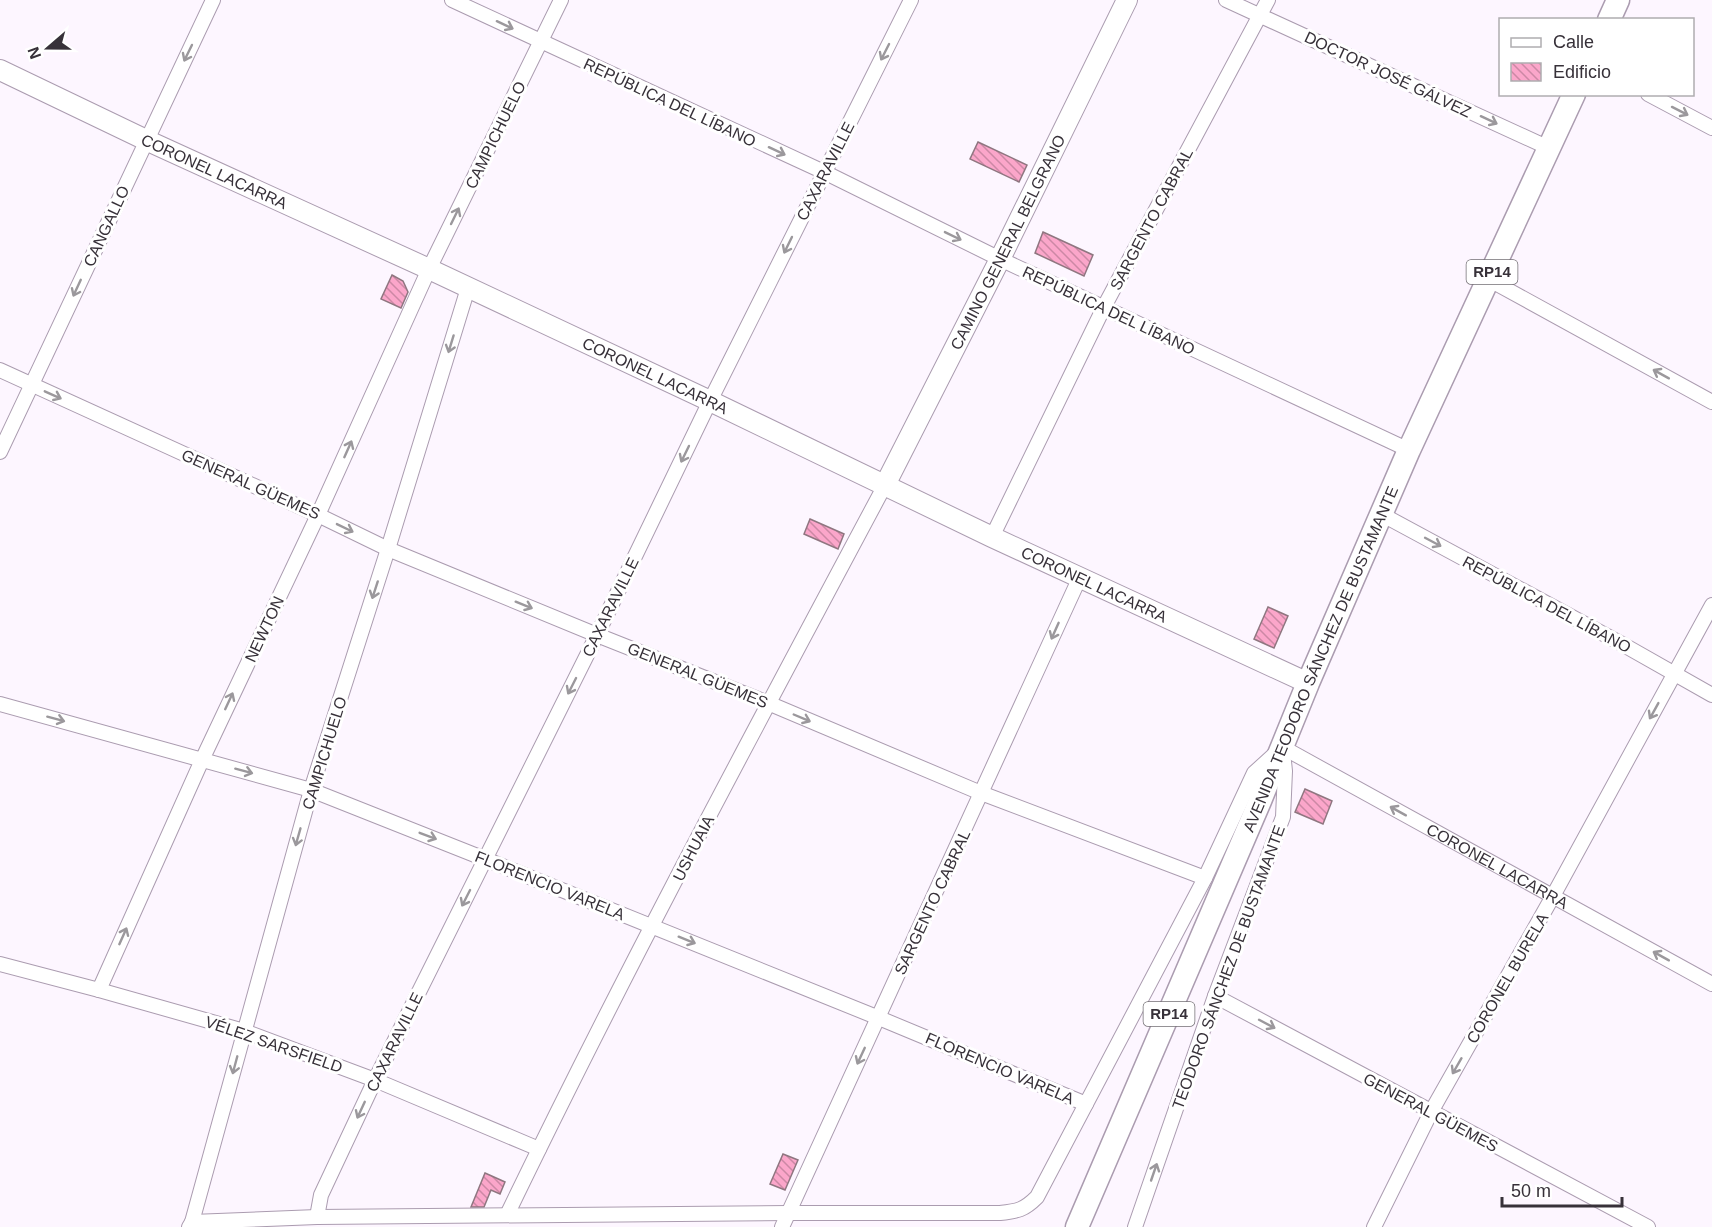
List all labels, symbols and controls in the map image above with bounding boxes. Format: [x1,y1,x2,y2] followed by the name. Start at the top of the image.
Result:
[18,18,78,78] north arrow
[1499,18,1694,96] legend
[495,20,513,32] one-way arrow
[1302,27,1474,121] street label: DOCTOR JOSÉ GÁLVEZ
[1553,32,1594,52] text: Calle
[182,43,194,61] one-way arrow
[879,43,890,61] one-way arrow
[24,45,44,61] text: N
[581,54,759,150] street label: REPÚBLICA DEL LÍBANO
[1553,62,1611,82] text: Edificio
[462,79,529,192] street label: CAMPICHUELO
[1671,105,1688,117] one-way arrow
[1480,116,1498,127] one-way arrow
[793,119,858,223] street label: CAXARAVILLE
[138,131,290,212] street label: CORONEL LACARRA
[947,132,1069,353] street label: CAMINO GENERAL BELGRANO
[768,145,786,157] one-way arrow
[1107,145,1196,293] street label: SARGENTO CABRAL
[80,183,133,269] street label: CANGALLO
[449,208,461,226] one-way arrow
[943,230,961,242] one-way arrow
[782,236,793,254] one-way arrow
[1466,260,1518,284] road number: RP14
[1020,262,1198,358] street label: REPÚBLICA DEL LÍBANO
[70,278,82,296] one-way arrow
[445,334,456,353] one-way arrow
[580,334,731,417] street label: CORONEL LACARRA
[1653,368,1670,380] one-way arrow
[44,389,62,401] one-way arrow
[343,440,354,458] one-way arrow
[679,445,691,462] one-way arrow
[179,446,323,523] street label: GENERAL GÜEMES
[1240,484,1401,834] street label: AVENIDA TEODORO SÁNCHEZ DE BUSTAMANTE
[336,522,354,534] one-way arrow
[1424,536,1441,548] one-way arrow
[1018,544,1170,626] street label: CORONEL LACARRA
[1460,552,1634,656] street label: REPÚBLICA DEL LÍBANO
[579,555,642,660] street label: CAXARAVILLE
[369,580,380,599] one-way arrow
[242,594,287,665] street label: NEWTON
[515,600,533,611] one-way arrow
[1049,621,1061,639] one-way arrow
[625,640,770,711] street label: GENERAL GÜEMES
[565,676,577,694] one-way arrow
[224,693,236,711] one-way arrow
[299,695,350,812] street label: CAMPICHUELO
[1648,702,1659,720] one-way arrow
[793,713,811,724] one-way arrow
[47,714,66,726] one-way arrow
[234,766,253,778] one-way arrow
[1390,805,1407,817] one-way arrow
[670,812,717,884] street label: USHUAIA
[1424,820,1571,912] street label: CORONEL LACARRA
[1168,822,1288,1112] street label: TEODORO SÁNCHEZ DE BUSTAMANTE
[292,827,303,846] one-way arrow
[891,827,974,977] street label: SARGENTO CABRAL
[418,831,437,842] one-way arrow
[473,848,627,923] street label: FLORENCIO VARELA
[459,888,471,906] one-way arrow
[1463,910,1552,1046] street label: CORONEL BURELA
[118,928,129,946] one-way arrow
[677,935,696,946] one-way arrow
[1653,950,1670,962] one-way arrow
[363,990,426,1095] street label: CAXARAVILLE
[1144,1002,1194,1026] road number: RP14
[203,1012,345,1076] street label: VÉLEZ SARSFIELD
[1258,1018,1275,1030] one-way arrow
[923,1029,1077,1108] street label: FLORENCIO VARELA
[855,1047,866,1065] one-way arrow
[229,1055,240,1074] one-way arrow
[1451,1057,1463,1074] one-way arrow
[1361,1070,1501,1155] street label: GENERAL GÜEMES
[354,1101,366,1119] one-way arrow
[1149,1163,1160,1182] one-way arrow
[1502,1170,1622,1208] scale bar
[1511,1181,1551,1201] text: 50 m

